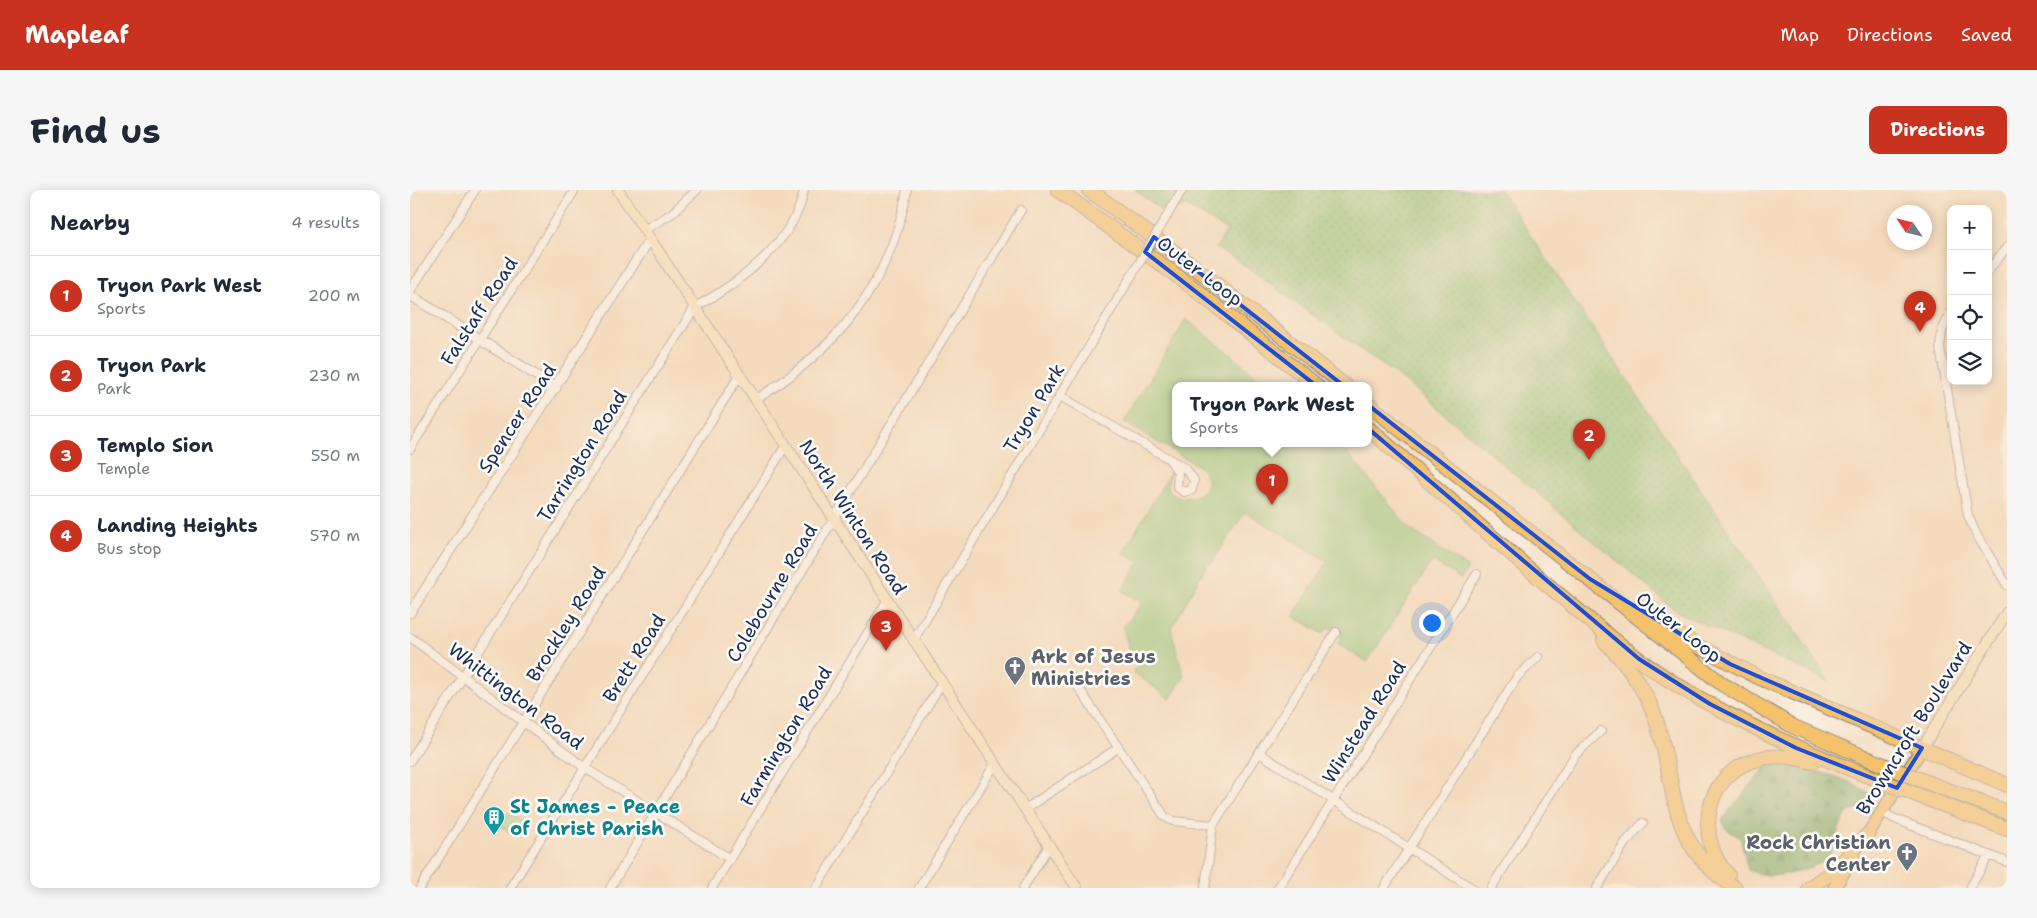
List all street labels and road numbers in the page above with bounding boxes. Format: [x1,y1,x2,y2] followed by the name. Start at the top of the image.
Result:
[1152,230,1248,312] street label: Outer Loop
[435,252,523,370] street label: Falstaff Road
[472,358,562,478] street label: Spencer Road
[998,359,1070,457] street label: Tryon Park
[531,385,633,527] street label: Tarrington Road
[793,435,913,599] street label: North Winton Road
[721,519,823,667] street label: Colebourne Road
[521,562,611,686] street label: Brockley Road
[1631,586,1727,668] street label: Outer Loop
[597,609,671,707] street label: Brett Road
[443,637,589,755] street label: Whittington Road
[1850,637,1978,819] street label: Browncroft Boulevard
[1316,656,1412,788] street label: Winstead Road
[734,661,838,811] street label: Farmington Road

